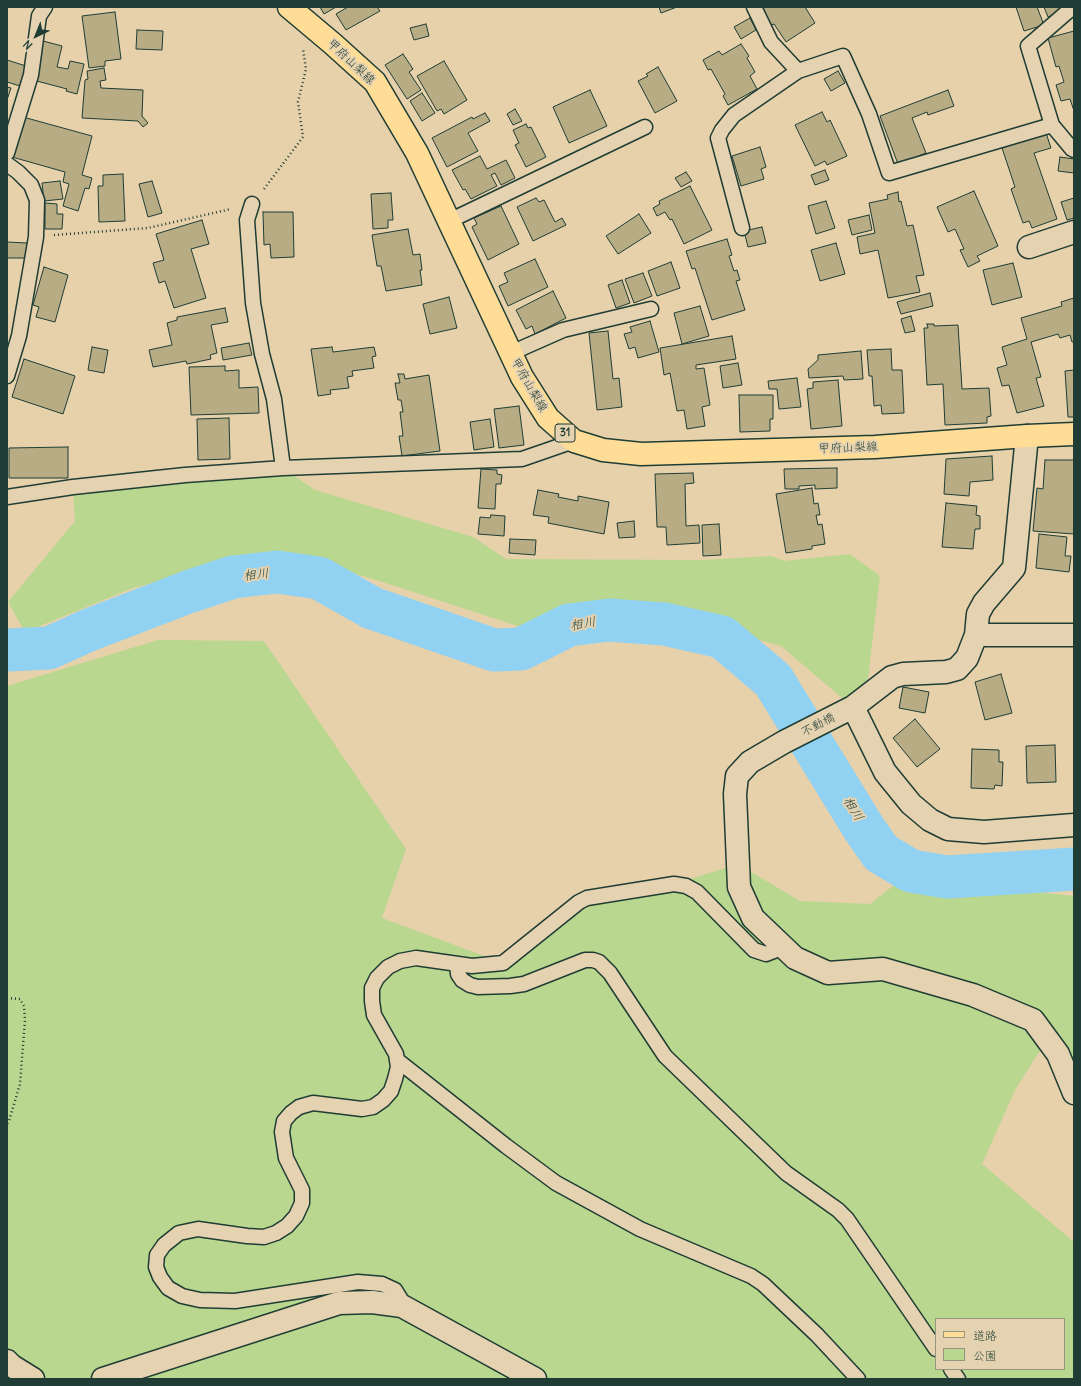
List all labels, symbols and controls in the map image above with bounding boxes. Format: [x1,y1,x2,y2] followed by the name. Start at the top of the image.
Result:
[16,16,56,56] north arrow
[324,36,378,88] street label: 甲府山梨線
[20,37,35,52] text: N
[508,355,550,415] street label: 甲府山梨線
[555,424,575,442] road number: 31
[818,440,878,456] street label: 甲府山梨線
[242,566,270,584] water label: 相川
[569,614,597,634] water label: 相川
[799,710,837,740] street label: 不動橋
[839,794,867,824] water label: 相川
[935,1318,1065,1370] legend
[973,1328,997,1343] text: 道路
[973,1348,997,1363] text: 公園

